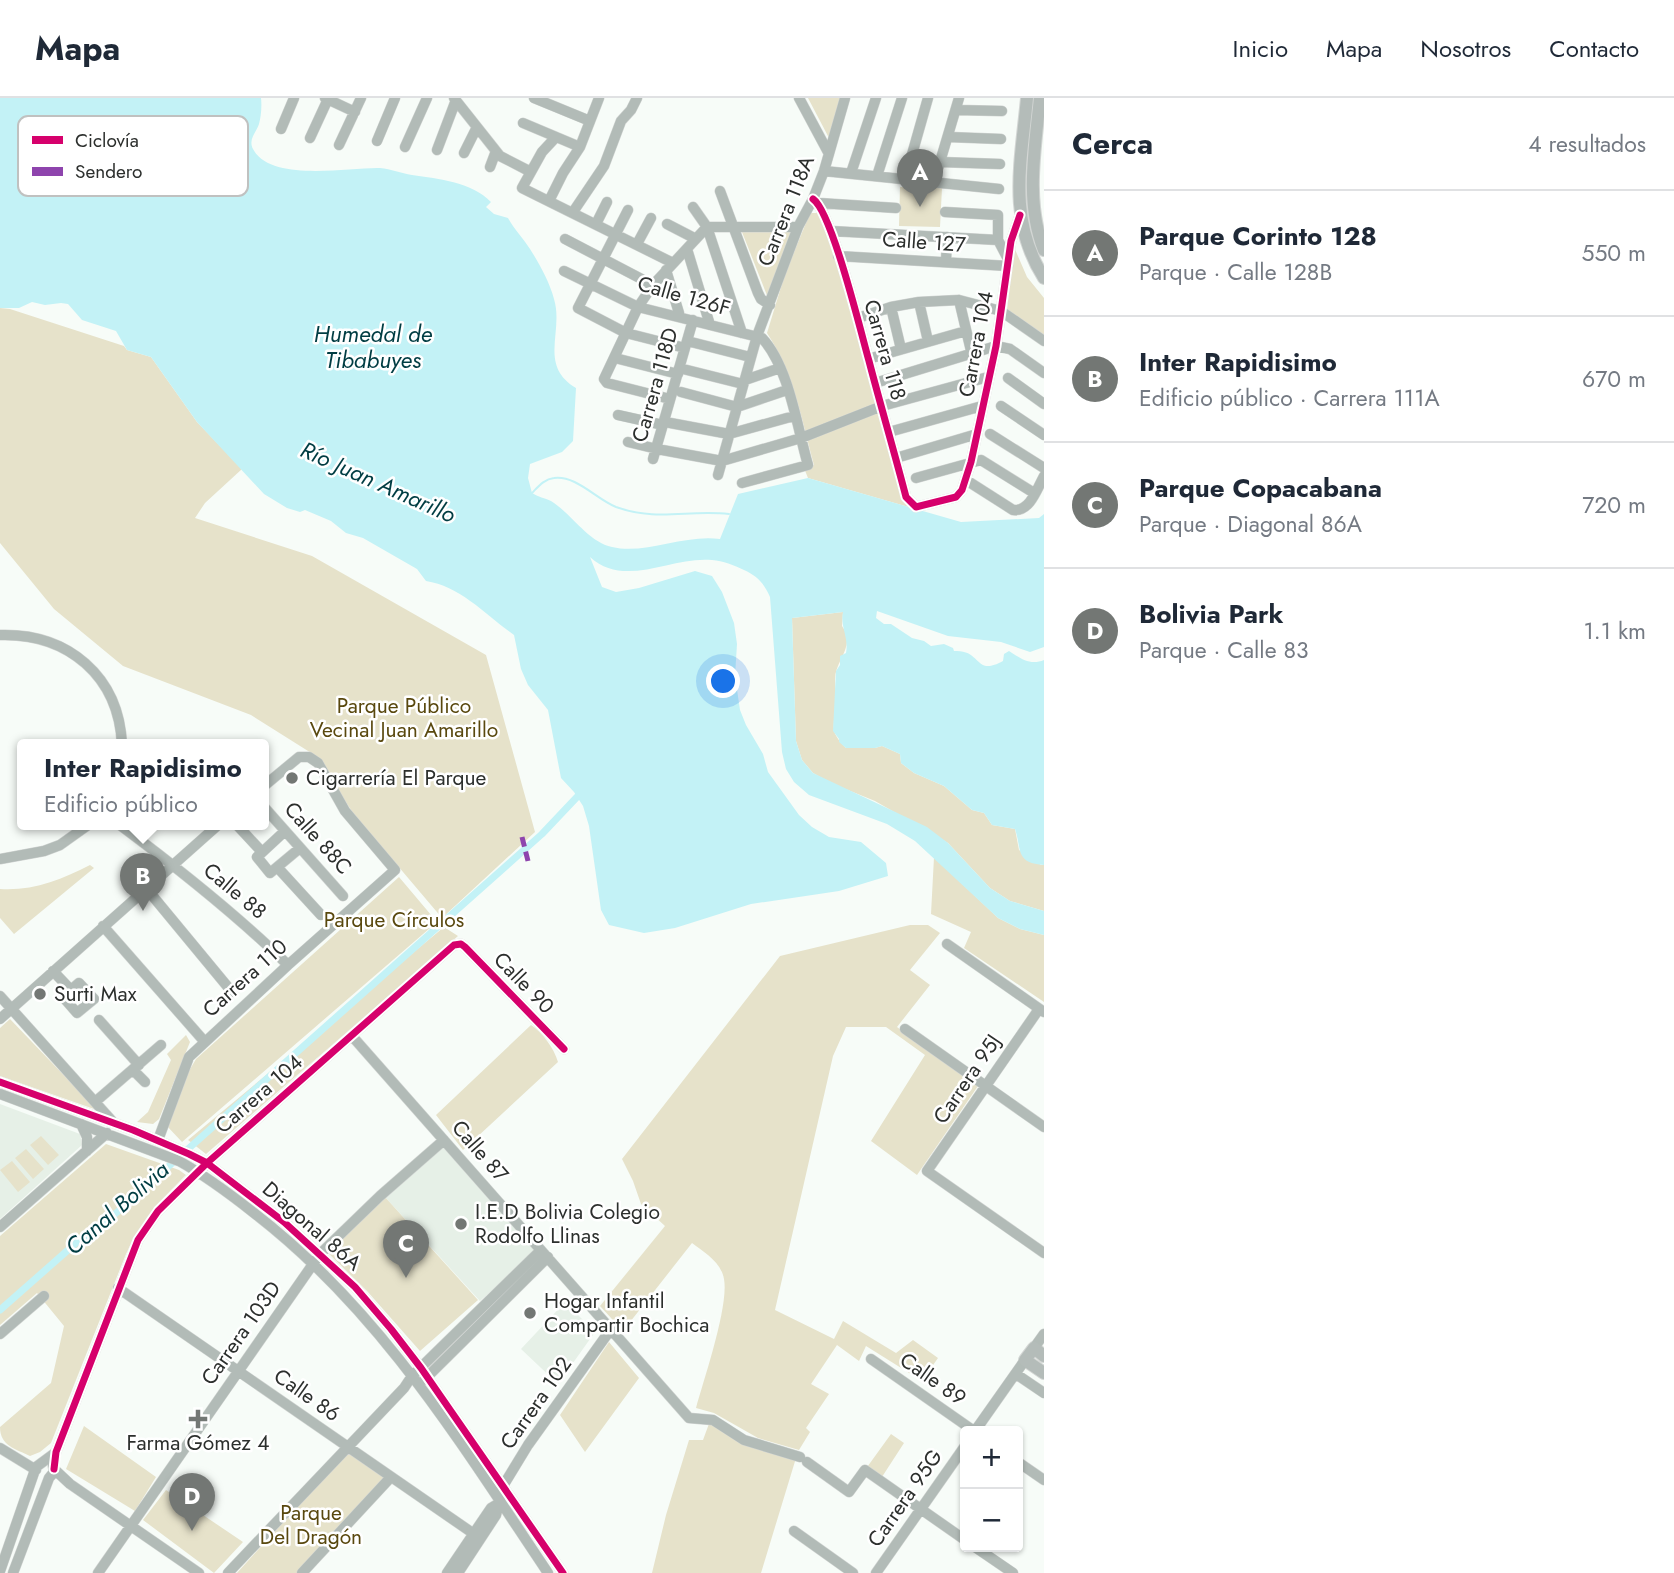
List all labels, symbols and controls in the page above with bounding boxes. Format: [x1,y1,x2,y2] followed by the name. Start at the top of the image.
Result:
[35,25,120,72] text: Mapa
[1233,31,1288,66] text: Inicio
[1326,31,1382,66] text: Mapa
[1420,31,1511,66] text: Nosotros
[1549,31,1639,66] text: Contacto
[18,116,248,196] legend
[1072,122,1153,165] text: Cerca
[75,127,139,154] text: Ciclovía
[1528,127,1646,161] text: 4 resultados
[897,149,943,207] pin: A
[750,151,822,271] street label: Carrera 118A
[75,158,142,185] text: Sendero
[1139,217,1377,255] text: Parque Corinto 128
[881,224,967,260] street label: Calle 127
[1087,236,1103,270] text: A
[1581,236,1646,270] text: 550 m
[1139,255,1332,289] text: Parque · Calle 128B
[634,268,734,324] street label: Calle 126F
[951,288,1001,400] street label: Carrera 104
[856,296,914,404] street label: Carrera 118
[314,317,433,377] water label: Humedal de Tibabuyes
[624,324,686,446] street label: Carrera 118D
[1139,343,1337,381] text: Inter Rapidisimo
[1087,362,1103,396] text: B
[1582,362,1646,396] text: 670 m
[1139,381,1440,415] text: Edificio público · Carrera 111A
[295,433,462,532] water label: Río Juan Amarillo
[1139,469,1382,507] text: Parque Copacabana
[1087,488,1103,522] text: C
[1582,488,1646,522] text: 720 m
[1139,507,1362,541] text: Parque · Diagonal 86A
[1139,595,1284,633] text: Bolivia Park
[1087,614,1103,648] text: D
[1583,614,1646,648] text: 1.1 km
[1139,633,1309,667] text: Parque · Calle 83
[706,664,740,698] your location
[310,691,498,745] park label: Parque Público Vecinal Juan Amarillo
[17,739,269,830] popup
[44,749,242,787] text: Inter Rapidisimo
[306,763,486,793] place label: Cigarrería El Parque
[284,770,300,786] marker: Cigarrería El Parque
[44,787,198,821] text: Edificio público
[277,795,359,881] street label: Calle 88C
[120,853,166,911] pin: B
[197,856,273,926] street label: Calle 88
[324,905,464,935] park label: Parque Círculos
[196,932,294,1024] street label: Carrera 110
[487,945,561,1021] street label: Calle 90
[54,979,137,1009] place label: Surti Max
[32,986,48,1002] marker: Surti Max
[926,1028,1008,1130] street label: Carrera 95J
[209,1047,309,1141] street label: Carrera 104
[445,1113,515,1189] street label: Calle 87
[57,1153,177,1263] water label: Canal Bolivia
[256,1174,368,1278] street label: Diagonal 86A
[475,1197,660,1251] place label: I.E.D Bolivia Colegio Rodolfo Llinas
[453,1216,469,1232] marker: I.E.D Bolivia Colegio Rodolfo Llinas
[383,1220,429,1278] pin: C
[194,1275,288,1391] street label: Carrera 103D
[544,1286,709,1340] place label: Hogar Infantil Compartir Bochica
[522,1305,538,1321] marker: Hogar Infantil Compartir Bochica
[894,1345,972,1413] street label: Calle 89
[493,1351,579,1455] street label: Carrera 102
[268,1361,346,1429] street label: Calle 86
[190,1411,206,1427] marker: Farma Gómez 4
[960,1426,1023,1552] map controls
[960,1426,1023,1489] button: +
[127,1428,269,1458] place label: Farma Gómez 4
[860,1443,950,1553] street label: Carrera 95G
[169,1473,215,1531] pin: D
[960,1489,1023,1552] button: −
[260,1498,362,1552] park label: Parque Del Dragón

